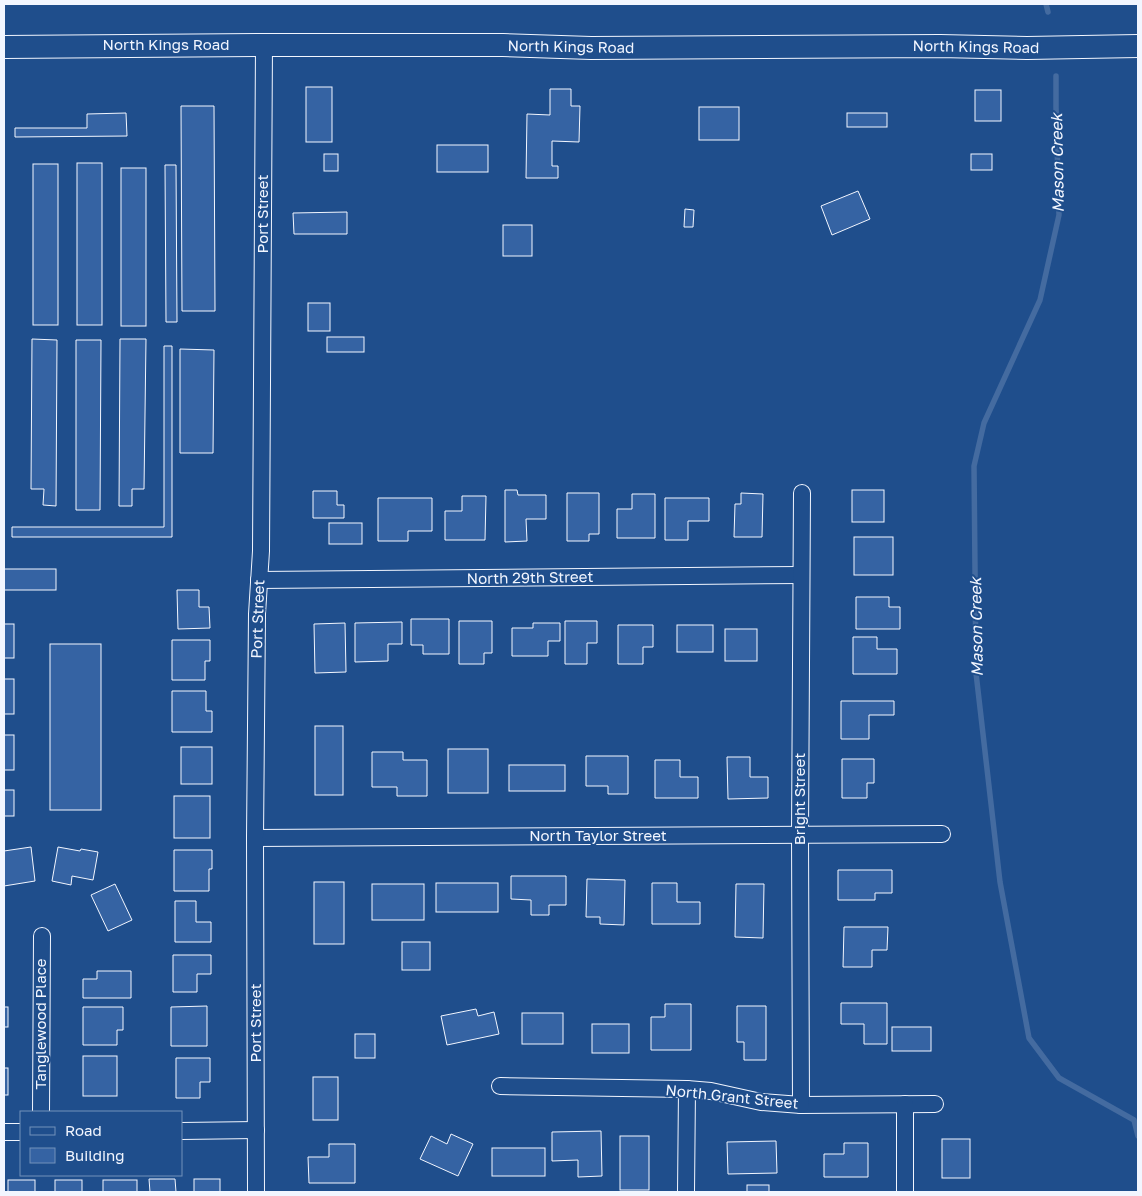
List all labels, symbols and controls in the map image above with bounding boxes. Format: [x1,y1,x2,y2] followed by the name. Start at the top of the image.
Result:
[103,35,229,53] street label: North Kings Road
[507,36,635,56] street label: North Kings Road
[912,36,1040,56] street label: North Kings Road
[1046,111,1068,213] water label: Mason Creek
[253,175,271,253] street label: Port Street
[466,567,593,587] street label: North 29th Street
[965,575,987,677] water label: Mason Creek
[247,579,267,659] street label: Port Street
[790,753,808,845] street label: Bright Street
[529,826,667,844] street label: North Taylor Street
[31,958,49,1090] street label: Tanglewood Place
[246,984,264,1062] street label: Port Street
[665,1080,799,1112] street label: North Grant Street
[20,1111,182,1176] legend
[65,1121,102,1139] text: Road
[65,1146,125,1164] text: Building

